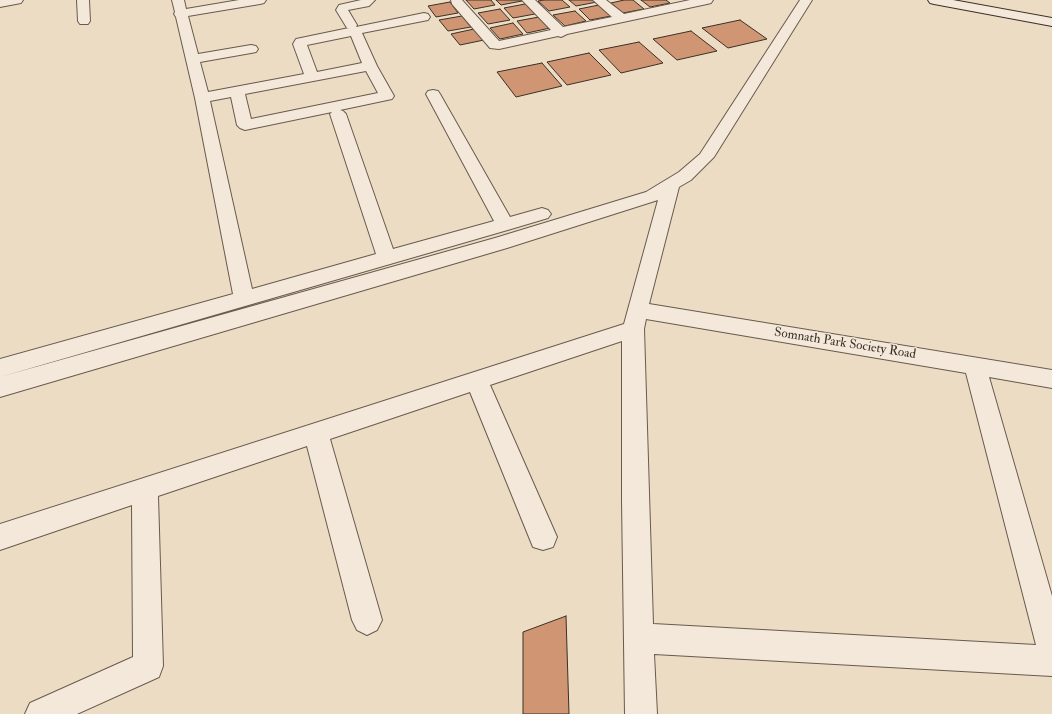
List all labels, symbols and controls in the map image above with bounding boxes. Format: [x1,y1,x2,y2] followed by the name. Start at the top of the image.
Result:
[773,325,917,363] street label: Somnath Park Society Road

